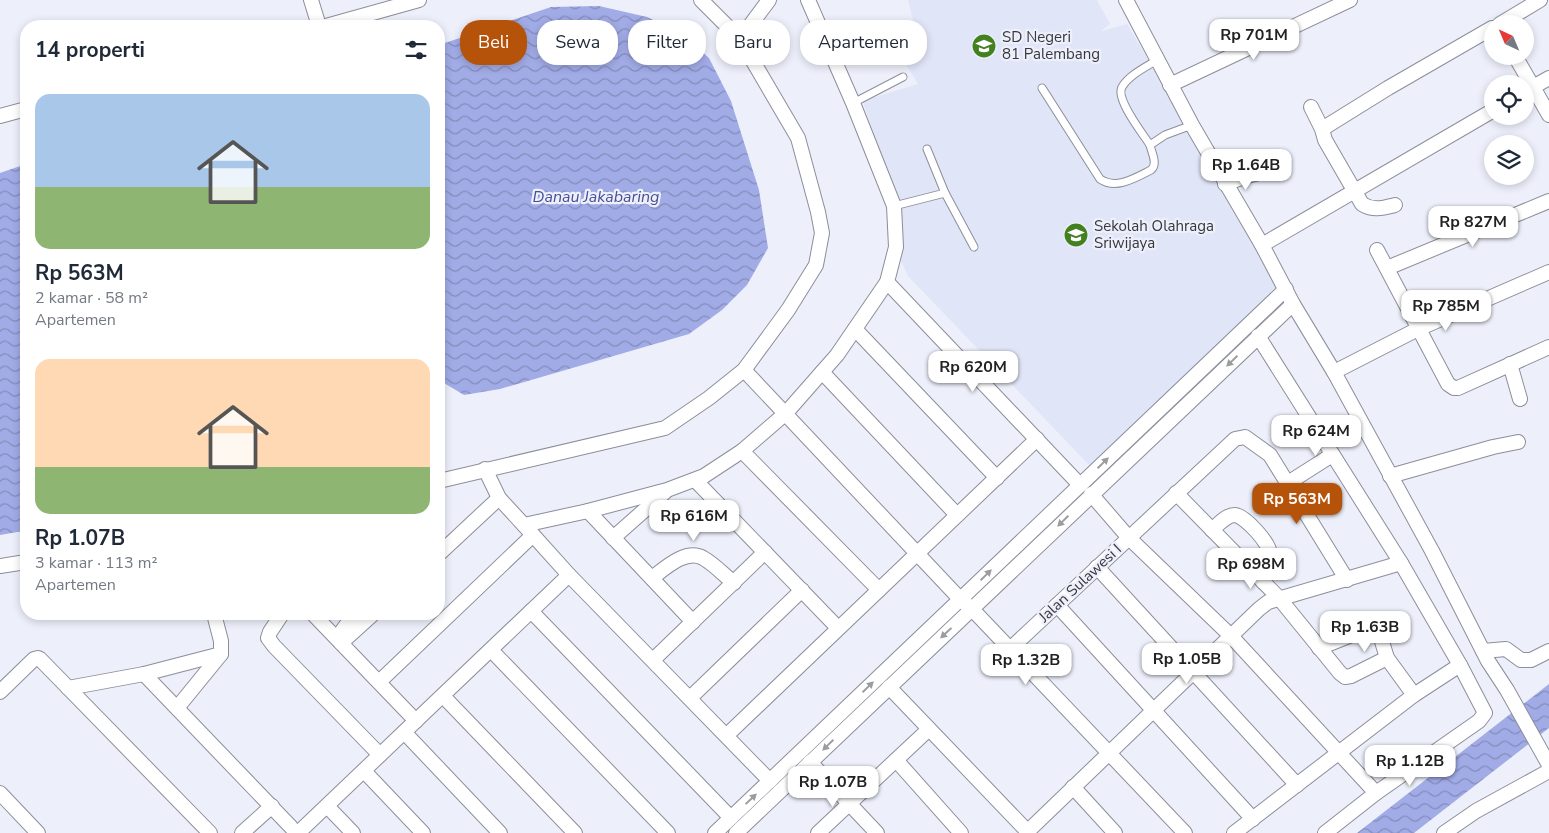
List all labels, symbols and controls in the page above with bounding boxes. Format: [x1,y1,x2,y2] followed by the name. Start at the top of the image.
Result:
[1484,15,1534,65] north arrow
[1484,15,1534,185] map controls
[1208,18,1300,61] pin: Rp 701M
[460,20,527,65] chip: Beli
[537,20,618,65] chip: Sewa
[628,20,706,65] chip: Filter
[716,20,790,65] chip: Baru
[800,20,927,65] chip: Apartemen
[1220,24,1288,46] text: Rp 701M
[1002,27,1100,64] place label: SD Negeri 81 Palembang
[971,33,997,59] school or university icon: SD Negeri 81 Palembang
[35,36,145,64] text: 14 properti
[402,36,430,64] icon: filters
[1484,75,1534,125] button: locate
[188,127,278,217] icon: home
[1484,135,1534,185] button: layers
[1194,148,1298,191] pin: Rp 1.64B
[1212,154,1280,176] text: Rp 1.64B
[533,186,659,208] water label: Danau Jakabaring
[1427,206,1519,248] pin: Rp 827M
[1439,211,1507,233] text: Rp 827M
[1094,216,1214,253] place label: Sekolah Olahraga Sriwijaya
[1063,222,1089,248] school or university icon: Sekolah Olahraga Sriwijaya
[35,259,124,287] text: Rp 563M
[35,287,148,309] text: 2 kamar · 58 m²
[1400,290,1492,332] pin: Rp 785M
[1412,295,1480,317] text: Rp 785M
[35,309,116,331] text: Apartemen
[927,350,1019,393] pin: Rp 620M
[1226,355,1238,367] one-way arrow
[939,356,1007,378] text: Rp 620M
[188,392,278,482] icon: home
[1270,414,1362,457] pin: Rp 624M
[1282,420,1350,442] text: Rp 624M
[1097,457,1109,469] one-way arrow
[1251,482,1343,525] pin: Rp 563M
[1263,488,1331,510] text: Rp 563M
[648,500,740,542] pin: Rp 616M
[660,505,728,527] text: Rp 616M
[1057,515,1069,527] one-way arrow
[35,524,125,552] text: Rp 1.07B
[1034,539,1126,627] street label: Jalan Sulawesi I
[1205,548,1297,590] pin: Rp 698M
[35,552,158,574] text: 3 kamar · 113 m²
[1217,553,1285,575] text: Rp 698M
[980,570,992,582] one-way arrow
[35,574,116,596] text: Apartemen
[1313,610,1417,653] pin: Rp 1.63B
[1331,616,1399,638] text: Rp 1.63B
[940,627,952,639] one-way arrow
[1135,642,1239,685] pin: Rp 1.05B
[974,644,1078,686] pin: Rp 1.32B
[1153,648,1221,670] text: Rp 1.05B
[992,649,1060,671] text: Rp 1.32B
[862,681,874,693] one-way arrow
[822,739,834,751] one-way arrow
[1358,744,1462,787] pin: Rp 1.12B
[1376,750,1444,772] text: Rp 1.12B
[781,766,885,808] pin: Rp 1.07B
[799,771,867,793] text: Rp 1.07B
[744,793,756,805] one-way arrow

